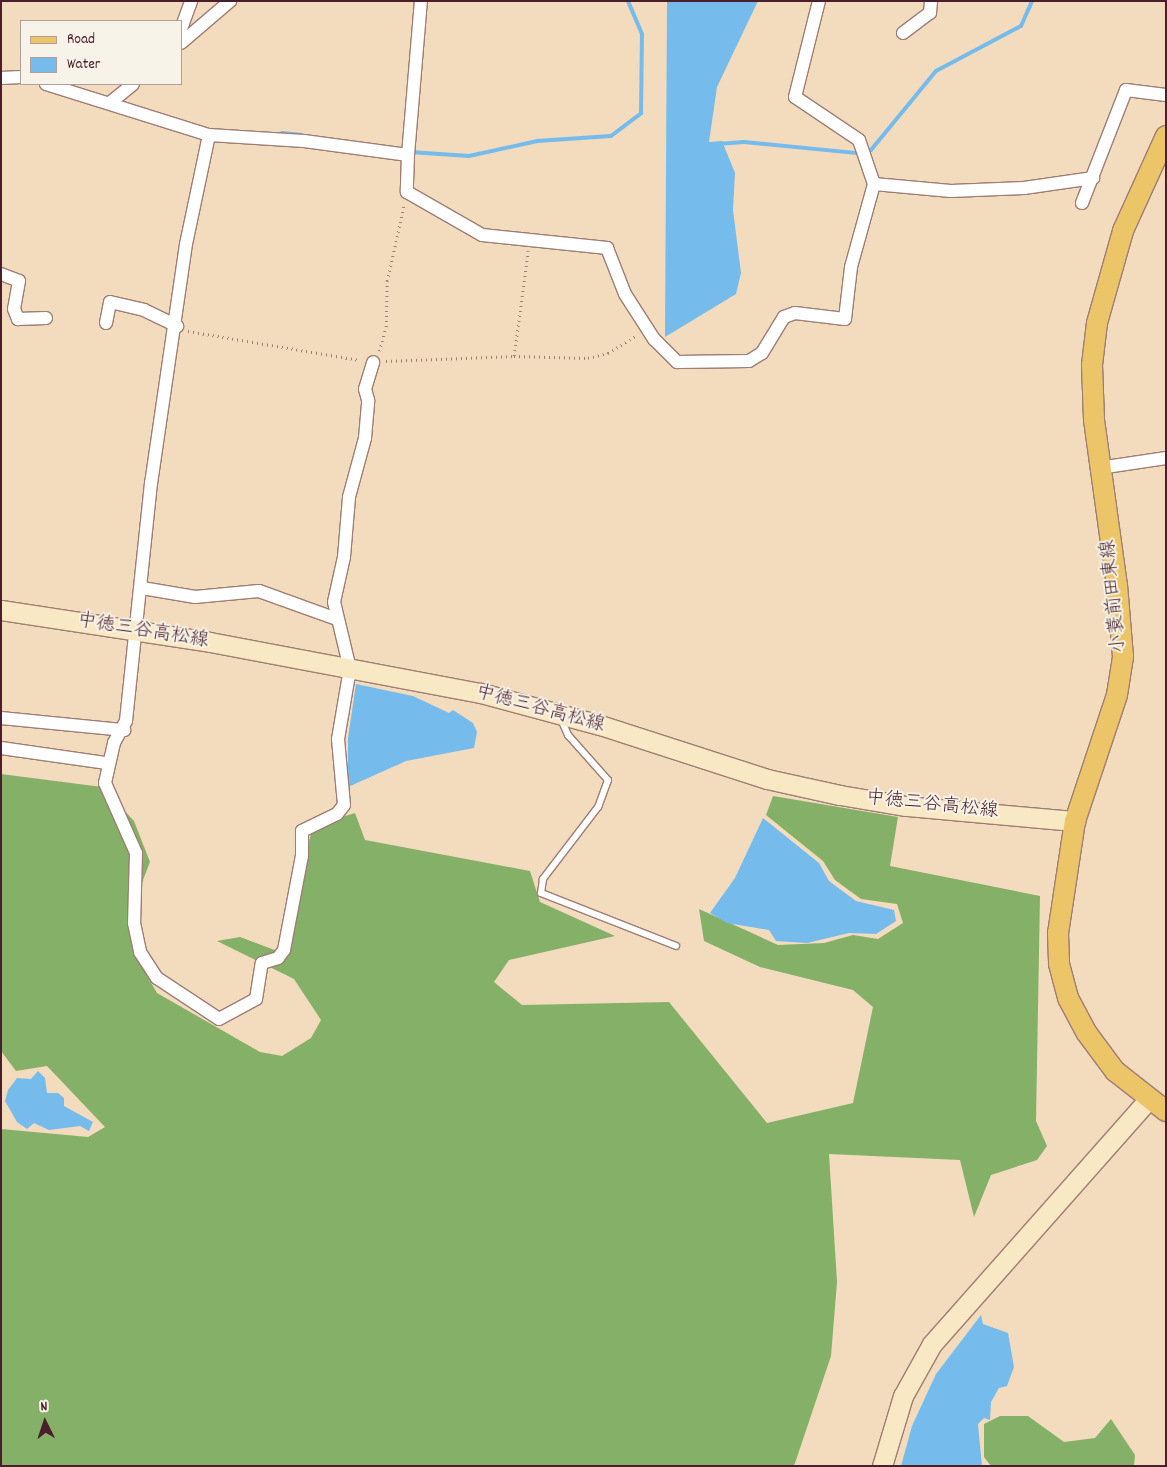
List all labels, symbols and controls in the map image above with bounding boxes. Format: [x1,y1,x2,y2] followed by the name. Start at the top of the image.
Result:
[20,20,182,85] legend
[67,29,95,51] text: Road
[67,54,100,76] text: Water
[1098,538,1132,654] street label: 小蓑前田東線
[76,610,210,654] street label: 中徳三谷高松線
[473,682,607,738] street label: 中徳三谷高松線
[865,788,999,824] street label: 中徳三谷高松線
[20,1397,70,1447] north arrow
[40,1397,48,1417] text: N

